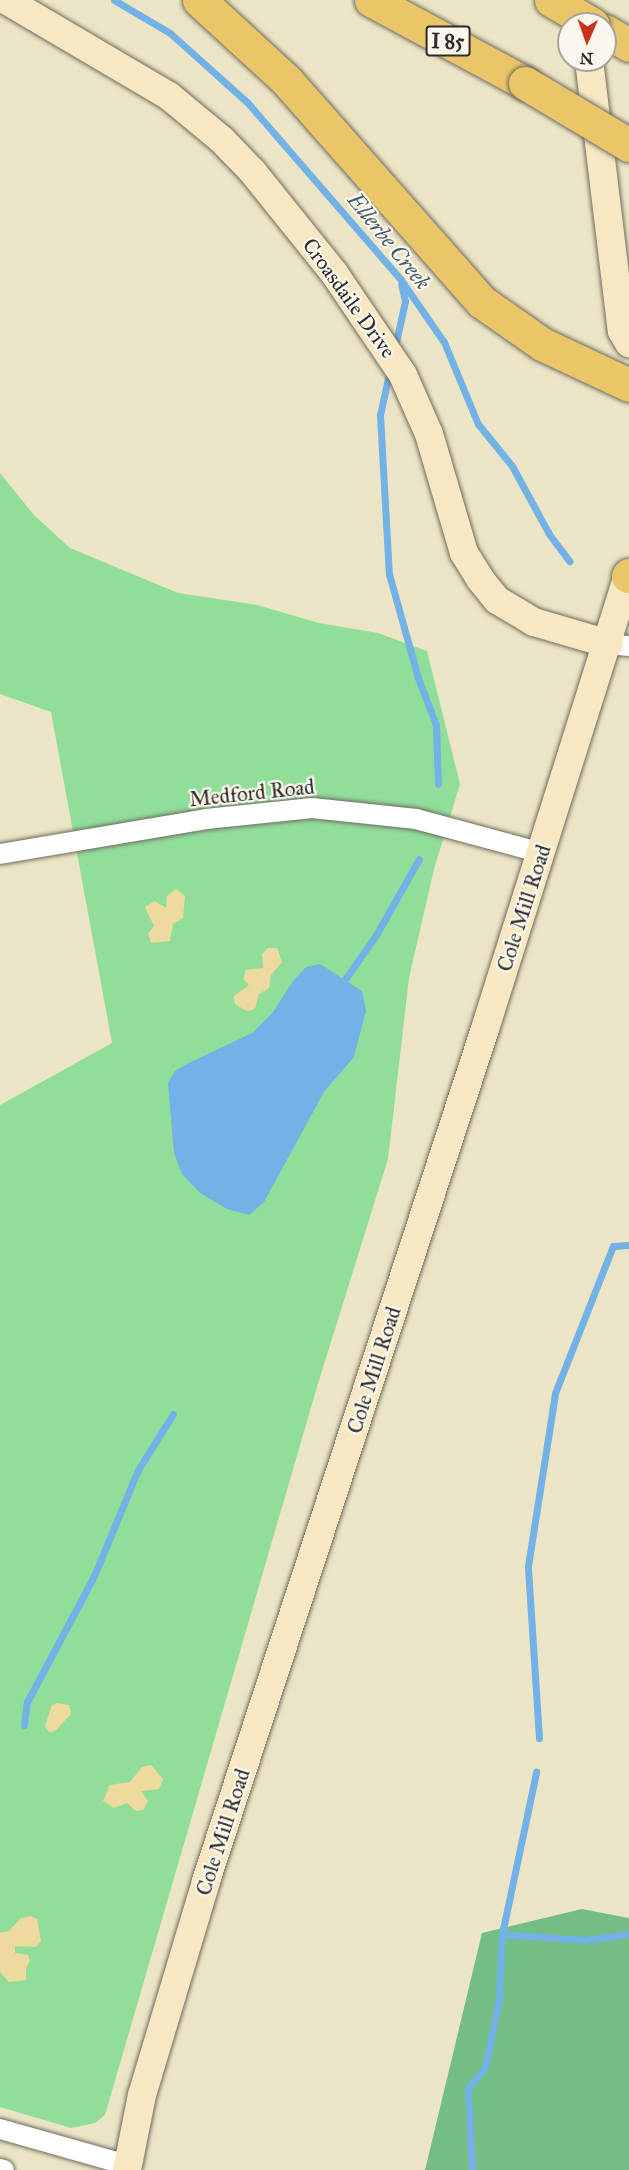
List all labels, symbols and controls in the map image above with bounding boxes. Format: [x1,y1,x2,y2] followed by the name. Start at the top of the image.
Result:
[557,12,617,72] north arrow
[426,24,470,58] road number: I 85
[579,49,594,68] text: N
[342,187,436,295] water label: Ellerbe Creek
[297,233,401,363] street label: Croasdaile Drive
[188,774,316,812] street label: Medford Road
[492,841,556,975] street label: Cole Mill Road
[342,1303,406,1437] street label: Cole Mill Road
[191,1765,255,1899] street label: Cole Mill Road

